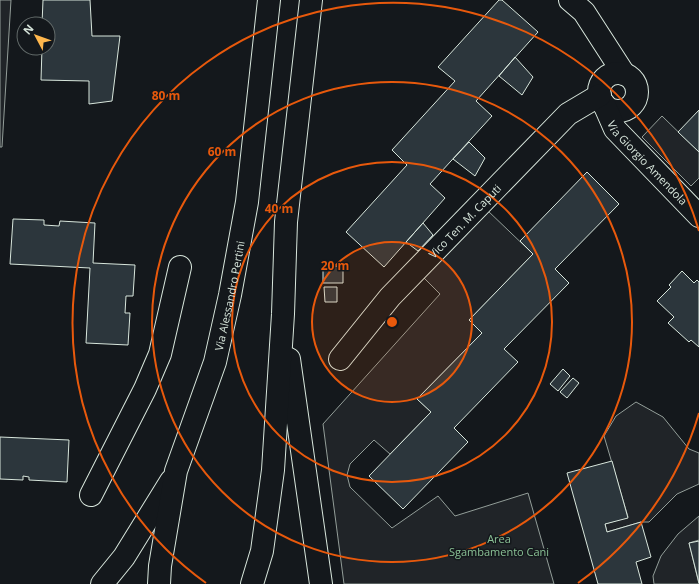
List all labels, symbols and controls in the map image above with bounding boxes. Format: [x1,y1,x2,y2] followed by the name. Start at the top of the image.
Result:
[16,16,56,56] north arrow
[19,21,37,37] text: N
[152,87,180,104] text: 80 m
[605,118,691,208] street label: Via Giorgio Amendola
[208,143,236,160] text: 60 m
[425,180,504,261] street label: Vico Ten. M. Caputi
[265,200,293,217] text: 40 m
[210,239,247,352] street label: Via Alessandro Pertini
[321,257,349,274] text: 20 m
[385,315,399,329] centre of rings
[449,531,549,559] park label: Area Sgambamento Cani

